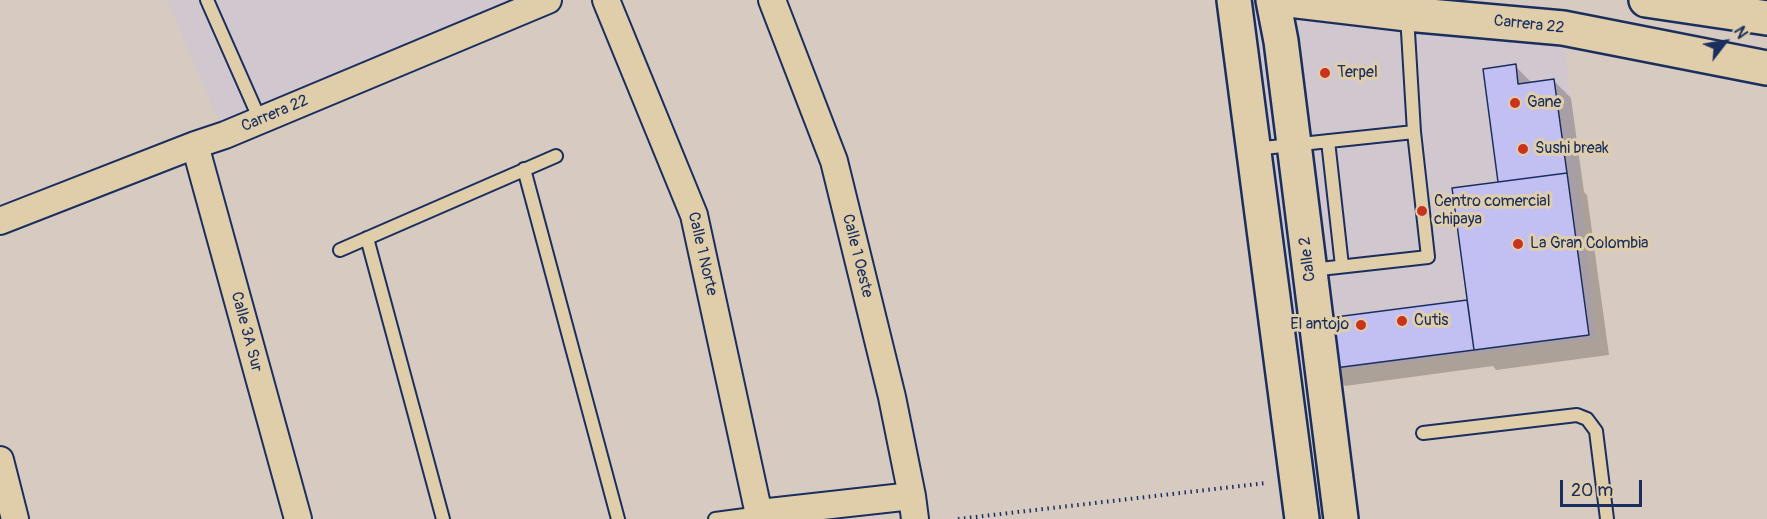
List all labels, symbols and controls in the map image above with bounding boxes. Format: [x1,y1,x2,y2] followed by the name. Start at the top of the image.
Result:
[1493,12,1565,38] street label: Carrera 22
[1695,12,1755,72] north arrow
[1729,23,1752,43] text: N
[1337,63,1378,83] place label: Terpel
[1318,66,1332,80] marker: Terpel
[239,91,311,137] street label: Carrera 22
[1527,93,1562,113] place label: Gane
[1508,96,1522,110] marker: Gane
[1535,139,1609,159] place label: Sushi break
[1516,142,1530,156] marker: Sushi break
[1434,192,1551,230] place label: Centro comercial chipaya
[1415,204,1429,218] marker: Centro comercial chipaya
[683,210,721,298] street label: Calle 1 Norte
[837,212,877,300] street label: Calle 1 Oeste
[1530,234,1648,254] place label: La Gran Colombia
[1296,235,1320,283] street label: Calle 2
[1511,237,1525,251] marker: La Gran Colombia
[226,290,266,374] street label: Calle 3A Sur
[1414,311,1448,331] place label: Cutis
[1395,314,1409,328] marker: Cutis
[1290,315,1349,335] place label: El antojo
[1354,318,1368,332] marker: El antojo
[1563,468,1646,506] scale bar
[1571,479,1613,502] text: 20 m

